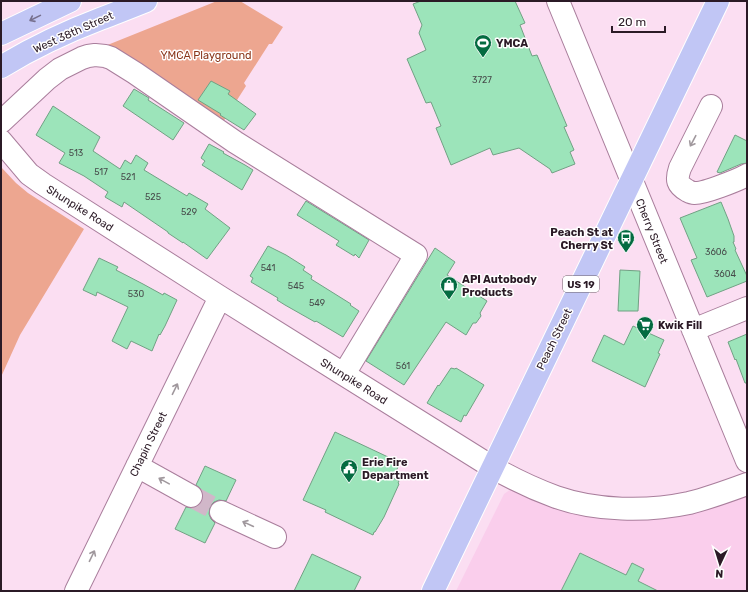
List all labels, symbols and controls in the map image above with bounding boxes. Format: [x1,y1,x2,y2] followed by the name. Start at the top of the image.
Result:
[612,8,665,34] scale bar
[31,9,116,56] street label: West 38th Street
[30,15,42,22] one-way arrow
[618,15,646,29] text: 20 m
[473,33,493,58] sports icon: YMCA
[496,37,528,50] place label: YMCA
[160,49,252,62] park label: YMCA Playground
[472,75,492,85] house number: 3727
[689,135,696,147] one-way arrow
[69,148,83,158] house number: 513
[94,167,108,177] house number: 517
[121,172,135,182] house number: 521
[44,183,116,234] street label: Shunpike Road
[145,192,161,202] house number: 525
[633,197,671,266] street label: Cherry Street
[181,207,197,217] house number: 529
[550,226,613,252] place label: Peach St at Cherry St
[616,228,636,253] bus stop icon: Peach St at Cherry St
[705,247,728,257] house number: 3606
[261,263,275,273] house number: 541
[714,269,736,279] house number: 3604
[462,273,537,299] place label: API Autobody Products
[439,275,459,300] shop icon: API Autobody Products
[563,276,599,292] road number: US 19
[288,281,304,291] house number: 545
[128,289,145,299] house number: 530
[309,298,325,308] house number: 549
[534,306,575,372] street label: Peach Street
[635,315,655,340] supermarket icon: Kwik Fill
[658,319,702,332] place label: Kwik Fill
[318,356,390,407] street label: Shunpike Road
[396,361,410,371] house number: 561
[172,383,179,395] one-way arrow
[127,409,170,479] street label: Chapin Street
[362,456,429,482] place label: Erie Fire Department
[339,458,359,483] public building icon: Erie Fire Department
[158,477,170,485] one-way arrow
[242,520,254,527] one-way arrow
[700,544,740,584] north arrow
[89,550,96,562] one-way arrow
[715,567,724,580] text: N

